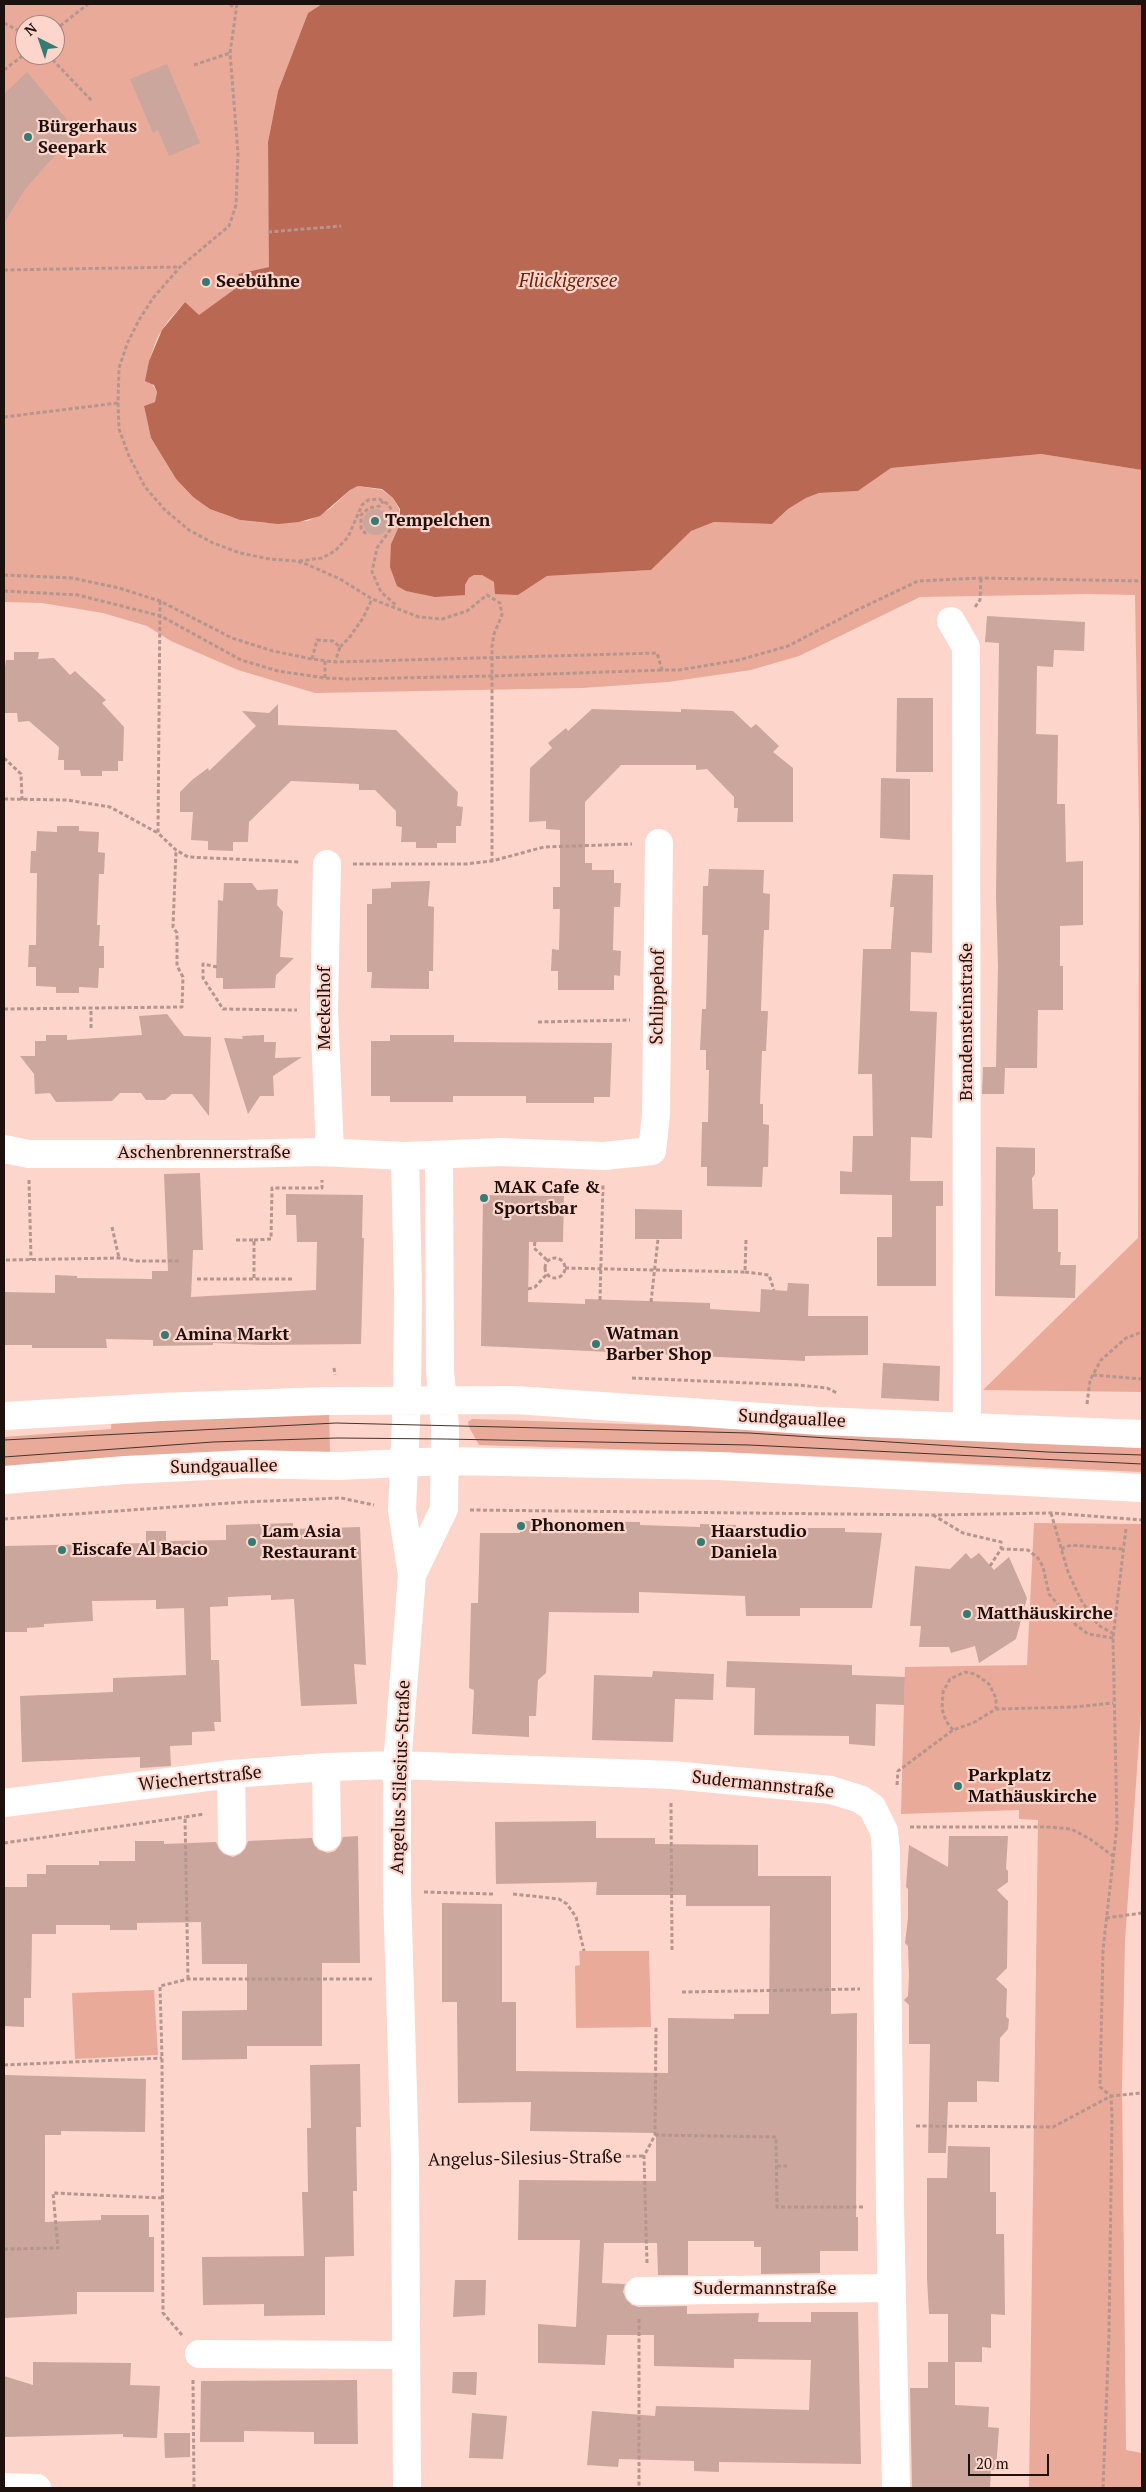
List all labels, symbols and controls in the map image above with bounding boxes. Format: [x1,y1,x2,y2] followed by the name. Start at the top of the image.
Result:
[15,15,65,65] north arrow
[20,18,41,40] text: N
[38,116,137,158] place label: Bürgerhaus Seepark
[22,131,34,143] marker: Bürgerhaus Seepark
[216,271,300,293] place label: Seebühne
[519,271,617,293] water label: Flückigersee
[200,276,212,288] marker: Seebühne
[385,510,490,532] place label: Tempelchen
[369,515,381,527] marker: Tempelchen
[956,943,978,1101] street label: Brandensteinstraße
[646,949,670,1045] street label: Schlippehof
[314,966,336,1050] street label: Meckelhof
[118,1142,290,1164] street label: Aschenbrennerstraße
[494,1177,600,1220] place label: MAK Cafe & Sportsbar
[478,1192,490,1204] marker: MAK Cafe & Sportsbar
[606,1323,712,1366] place label: Watman Barber Shop
[175,1324,289,1346] place label: Amina Markt
[159,1329,171,1341] marker: Amina Markt
[590,1338,602,1350] marker: Watman Barber Shop
[738,1405,846,1433] street label: Sundgauallee
[170,1455,278,1479] street label: Sundgauallee
[531,1515,625,1537] place label: Phonomen
[515,1520,527,1532] marker: Phonomen
[262,1521,357,1564] place label: Lam Asia Restaurant
[711,1521,807,1564] place label: Haarstudio Daniela
[246,1536,258,1548] marker: Lam Asia Restaurant
[695,1536,707,1548] marker: Haarstudio Daniela
[72,1539,208,1561] place label: Eiscafe Al Bacio
[56,1544,68,1556] marker: Eiscafe Al Bacio
[977,1603,1113,1625] place label: Matthäuskirche
[961,1608,973,1620] marker: Matthäuskirche
[387,1680,415,1874] street label: Angelus-Silesius-Straße
[137,1762,263,1796] street label: Wiechertstraße
[968,1765,1097,1808] place label: Parkplatz Mathäuskirche
[691,1767,835,1803] street label: Sudermannstraße
[952,1780,964,1792] marker: Parkplatz Mathäuskirche
[428,2147,622,2171] street label: Angelus-Silesius-Straße
[694,2278,836,2300] street label: Sudermannstraße
[971,2444,1052,2476] scale bar
[976,2453,1009,2473] text: 20 m

